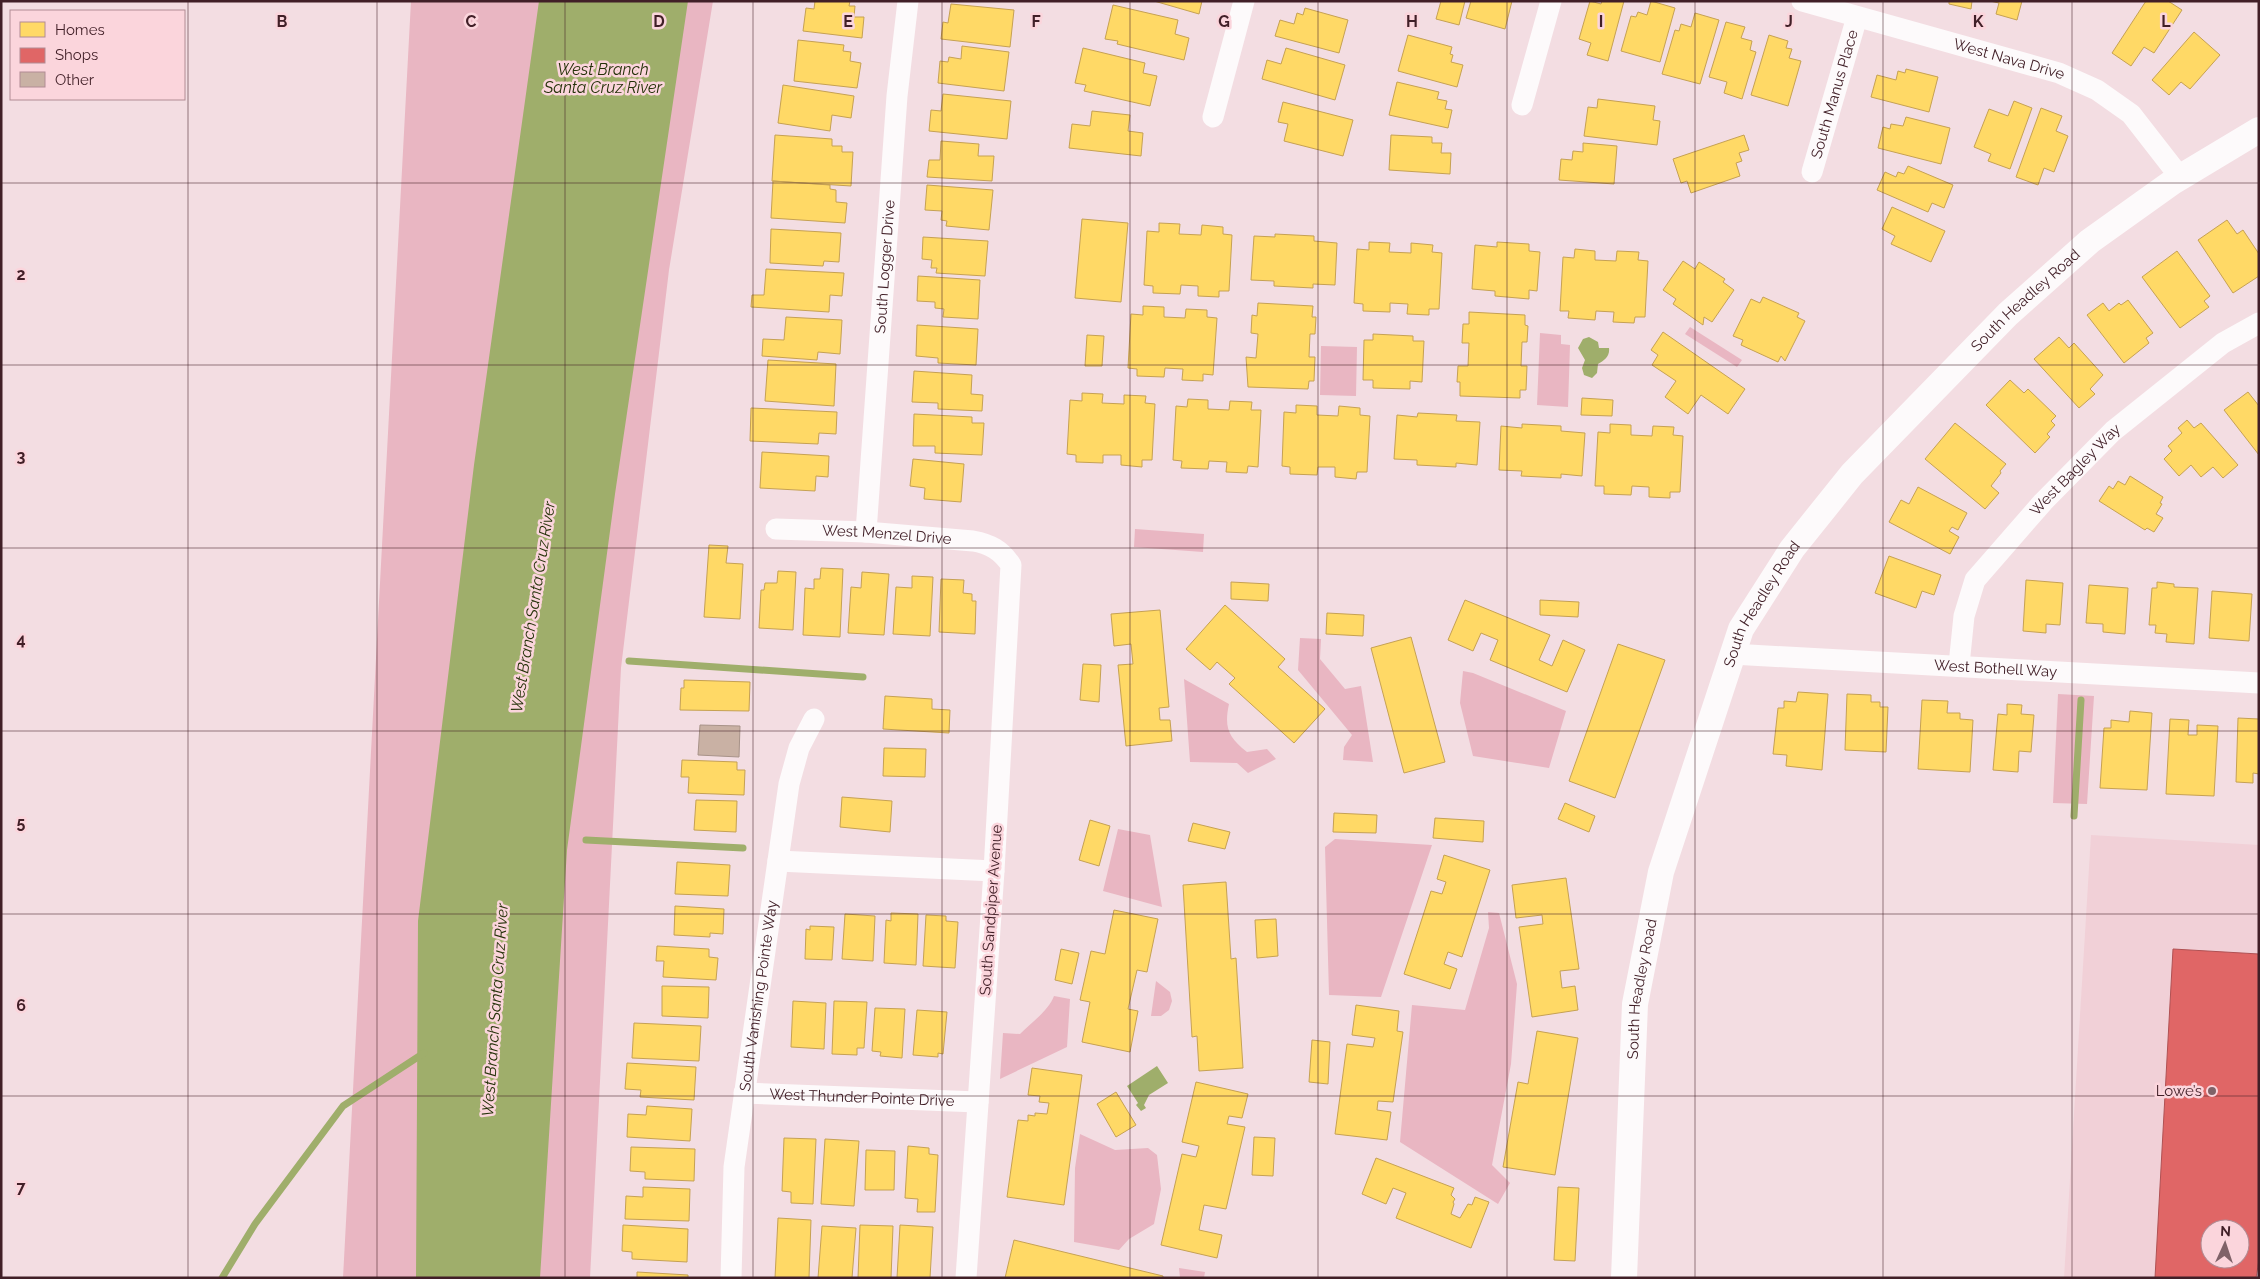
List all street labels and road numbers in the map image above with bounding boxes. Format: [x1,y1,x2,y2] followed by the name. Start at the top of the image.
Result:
[1807,28,1862,161] street label: South Manus Place
[1951,35,2068,84] street label: West Nava Drive
[871,199,899,334] street label: South Logger Drive
[1967,245,2084,355] street label: South Headley Road
[2026,420,2124,519] street label: West Bagley Way
[822,522,952,548] street label: West Menzel Drive
[1720,537,1804,669] street label: South Headley Road
[1934,656,2058,681] street label: West Bothell Way
[976,824,1006,996] street label: South Sandpiper Avenue
[736,899,781,1093] street label: South Vanishing Pointe Way
[1624,917,1661,1060] street label: South Headley Road
[769,1085,955,1110] street label: West Thunder Pointe Drive

